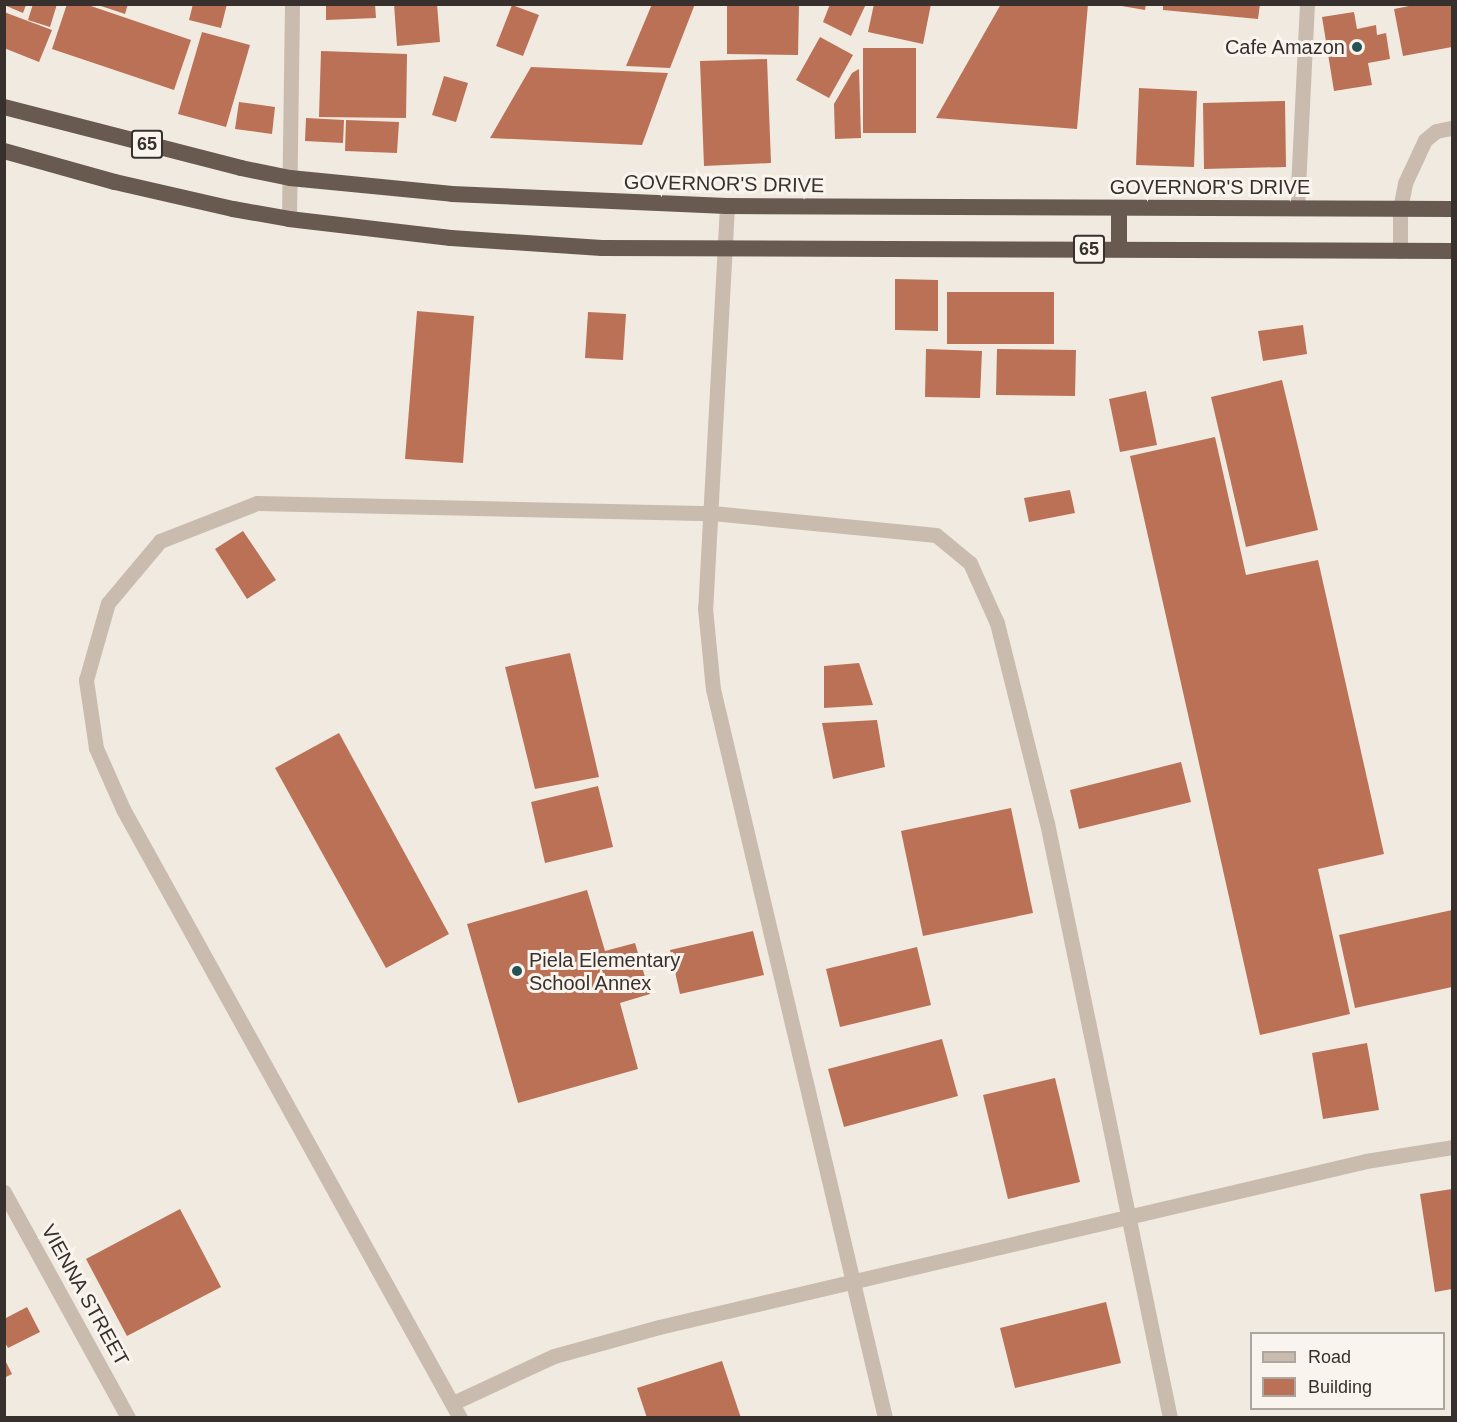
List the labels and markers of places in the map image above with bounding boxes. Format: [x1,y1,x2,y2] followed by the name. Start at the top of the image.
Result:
[1224,35,1345,59] place label: Cafe Amazon
[1350,40,1364,54] marker: Cafe Amazon
[529,948,680,995] place label: Piela Elementary School Annex
[510,964,524,978] marker: Piela Elementary School Annex

